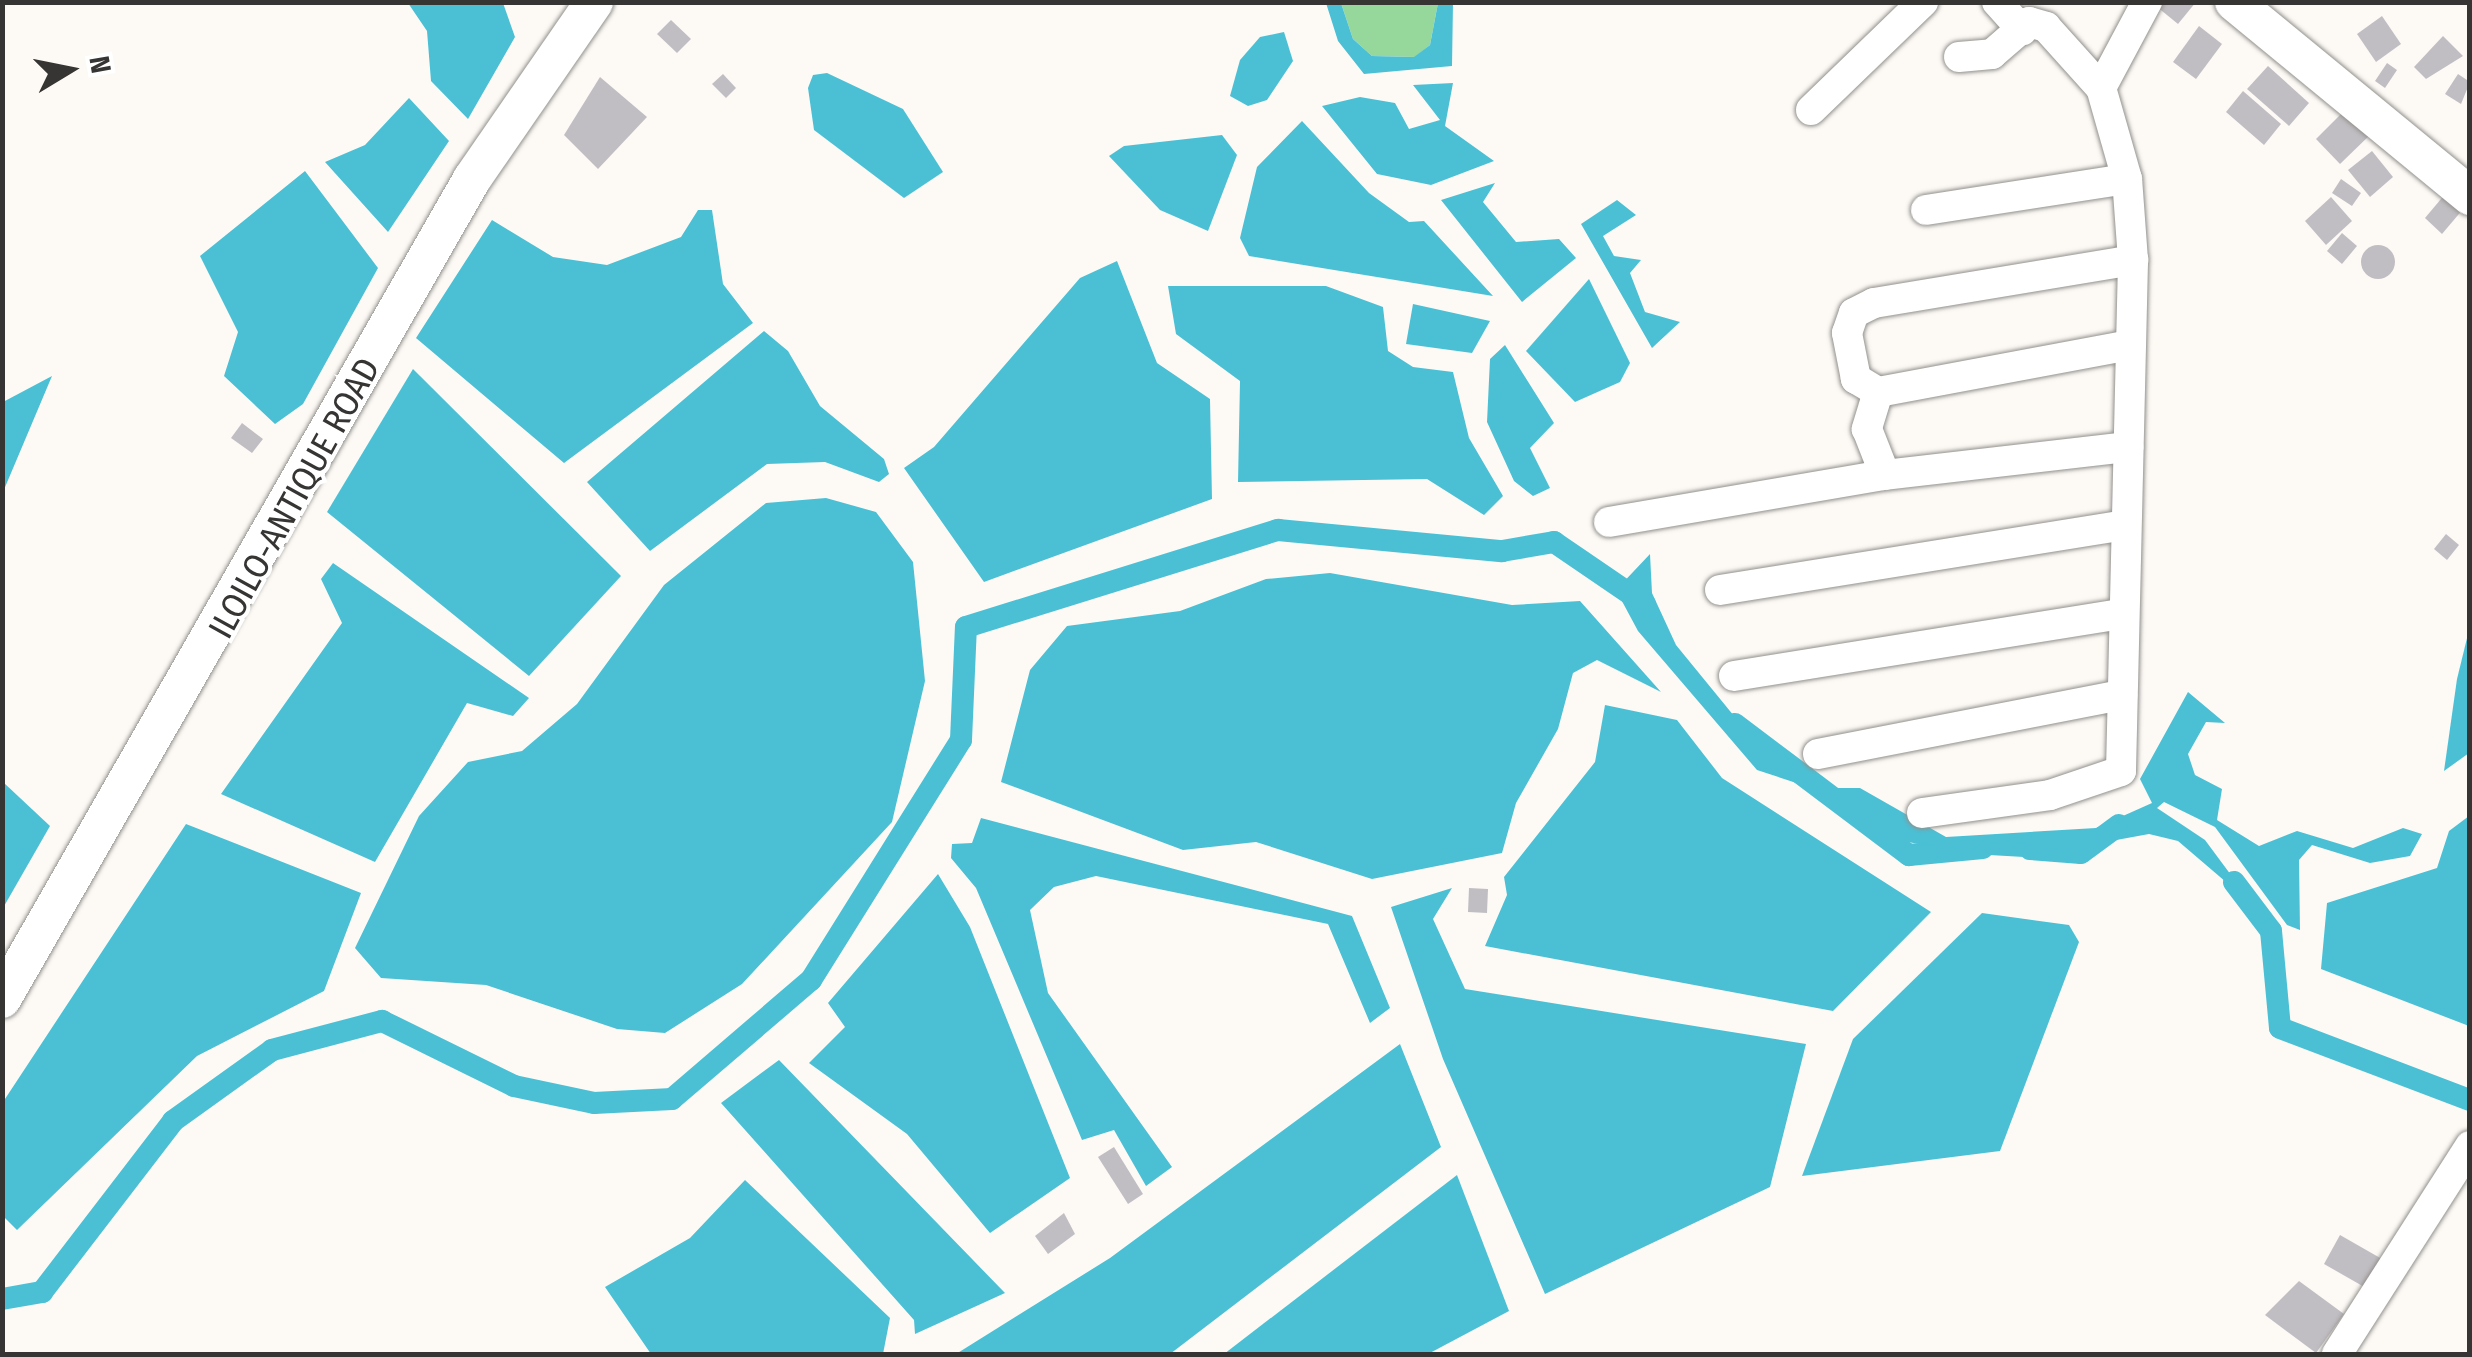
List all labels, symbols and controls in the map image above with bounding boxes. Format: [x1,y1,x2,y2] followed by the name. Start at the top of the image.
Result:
[20,20,120,120] north arrow
[82,54,118,76] text: N
[199,350,389,646] street label: ILOILO-ANTIQUE ROAD

